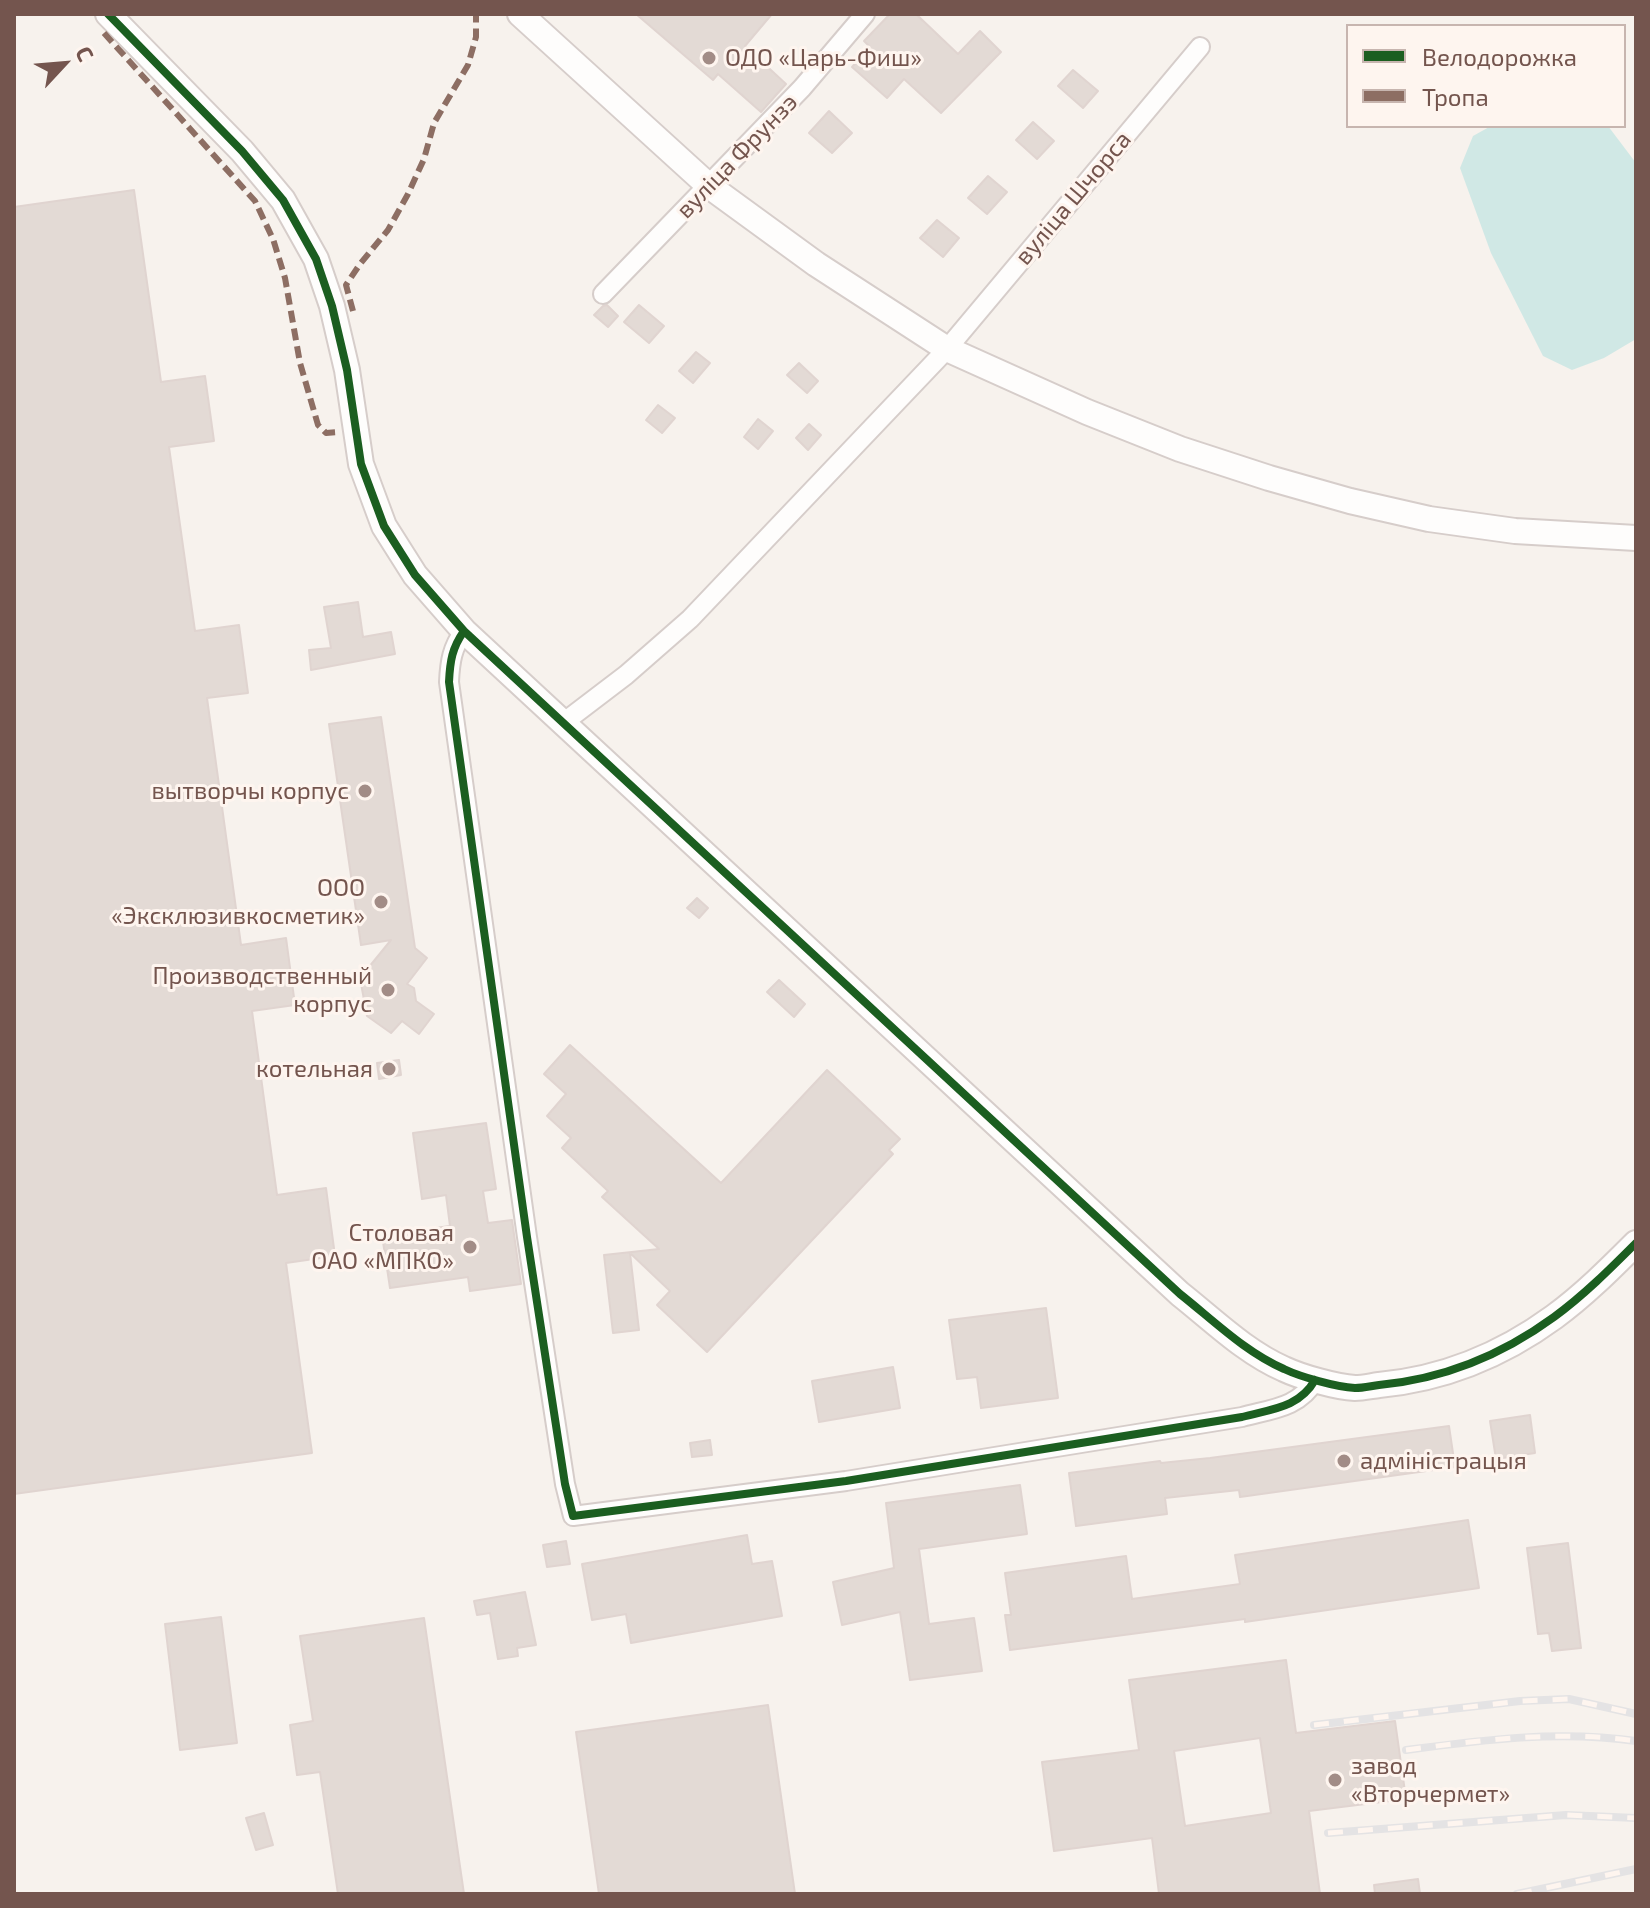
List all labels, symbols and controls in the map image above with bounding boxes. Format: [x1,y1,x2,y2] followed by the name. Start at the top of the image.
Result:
[24,24,104,104] north arrow
[1346,24,1626,128] legend
[71,42,100,65] text: С
[1422,42,1577,71] text: Велодорожка
[725,44,922,72] place label: ОДО «Царь-Фиш»
[700,49,718,67] marker: ОДО «Царь-Фиш»
[1422,82,1489,111] text: Тропа
[670,88,804,224] street label: вуліца Фрунзэ
[1009,125,1137,271] street label: вуліца Шчорса
[152,777,349,805] place label: вытворчы корпус
[356,782,374,800] marker: вытворчы корпус
[111,874,365,930] place label: ООО «Эксклюзивкосметик»
[372,893,390,911] marker: ООО «Эксклюзивкосметик»
[152,962,372,1018] place label: Производственный корпус
[379,981,397,999] marker: Производственный корпус
[256,1055,373,1083] place label: котельная
[380,1060,398,1078] marker: котельная
[311,1219,454,1275] place label: Столовая ОАО «МПКО»
[461,1238,479,1256] marker: Столовая ОАО «МПКО»
[1360,1447,1527,1475] place label: адміністрацыя
[1335,1452,1353,1470] marker: адміністрацыя
[1351,1752,1510,1808] place label: завод «Вторчермет»
[1326,1771,1344,1789] marker: завод «Вторчермет»

